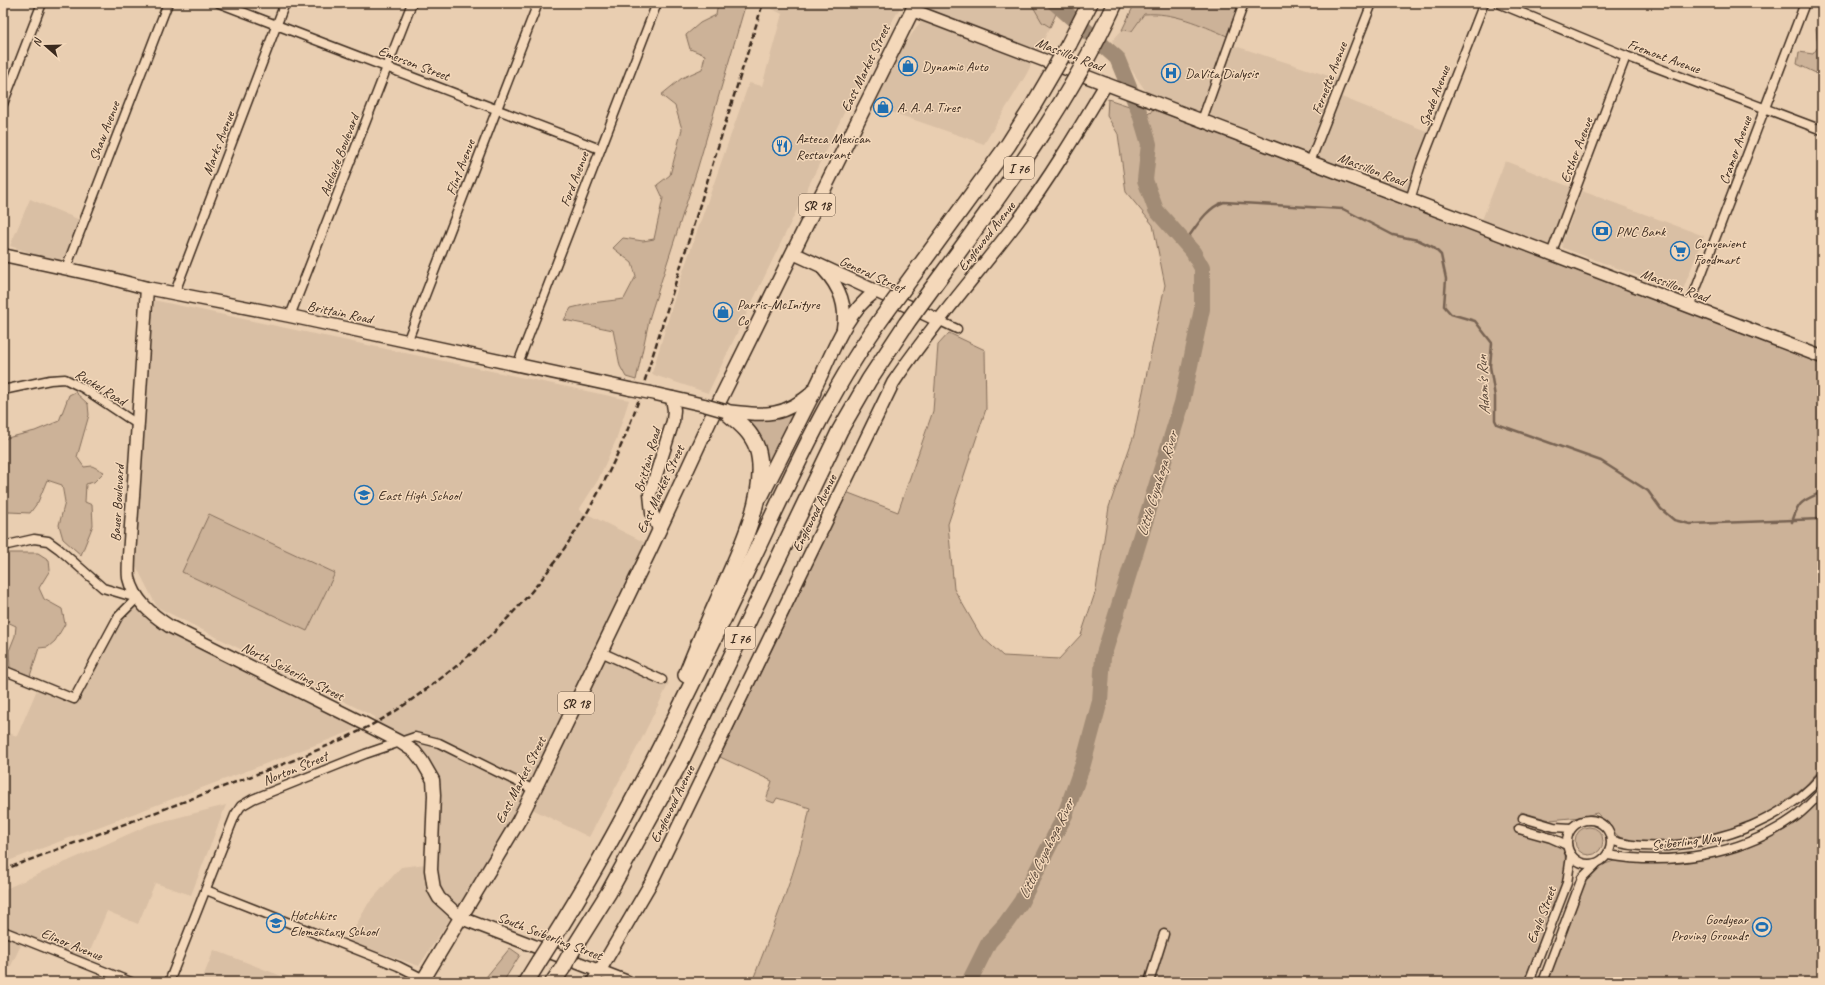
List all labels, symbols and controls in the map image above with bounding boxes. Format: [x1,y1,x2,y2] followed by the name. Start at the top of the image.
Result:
[837,21,894,115] street label: East Market Street
[26,26,66,66] north arrow
[1034,34,1108,76] street label: Massillon Road
[29,35,45,48] text: N
[1625,36,1704,78] street label: Fremont Avenue
[1308,38,1352,117] street label: Fernette Avenue
[376,42,453,85] street label: Emerson Street
[897,55,919,77] shop icon: Dynamic Auto
[922,58,989,75] place label: Dynamic Auto
[1160,62,1182,84] hospital icon: DaVita Dialysis
[1415,62,1454,129] street label: Spade Avenue
[1185,65,1259,82] place label: DaVita Dialysis
[872,96,894,118] shop icon: A. A. A. Tires
[85,98,124,163] street label: Shaw Avenue
[897,99,961,116] place label: A. A. A. Tires
[199,108,239,177] street label: Marks Avenue
[316,110,364,198] street label: Adelaide Boulevard
[1715,112,1756,187] street label: Cramer Avenue
[1556,114,1597,185] street label: Esther Avenue
[796,130,871,163] place label: Azteca Mexican Restaurant
[771,135,793,157] restaurant icon: Azteca Mexican Restaurant
[442,136,479,197] street label: Flint Avenue
[556,148,593,209] street label: Ford Avenue
[1336,149,1410,191] street label: Massillon Road
[1004,157,1034,179] road number: I 76
[799,194,835,216] road number: SR 18
[954,197,1020,275] street label: Englewood Avenue
[1591,220,1613,242] bank icon: PNC Bank
[1616,223,1666,240] place label: PNC Bank
[1694,235,1747,268] place label: Convenient Foodmart
[1669,240,1691,262] supermarket icon: Convenient Foodmart
[837,252,909,298] street label: General Street
[1639,265,1713,307] street label: Massillon Road
[737,296,821,329] place label: Parris-McInityre Co
[306,297,376,328] street label: Brittain Road
[712,301,734,323] shop icon: Parris-McInityre Co
[1472,353,1495,415] water label: Adam's Run
[72,365,131,411] street label: Ruckel Road
[630,424,665,494] street label: Brittain Road
[1133,427,1183,539] water label: Little Cuyahoga River
[633,441,689,536] street label: East Market Street
[107,462,128,542] street label: Bauer Boulevard
[788,471,841,555] street label: Englewood Avenue
[353,484,375,506] school or university icon: East High School
[378,487,463,504] place label: East High School
[725,627,755,649] road number: I 76
[239,638,348,705] street label: North Seiberling Street
[558,692,594,714] road number: SR 18
[491,733,550,826] street label: East Market Street
[260,747,332,789] street label: Norton Street
[646,762,699,846] street label: Englewood Avenue
[1014,794,1080,902] water label: Little Cuyahoga River
[1651,829,1723,854] street label: Seiberling Way
[1523,883,1560,946] street label: Eagle Street
[290,907,380,940] place label: Hotchkiss Elementary School
[495,909,606,965] street label: South Seiberling Street
[1671,911,1749,944] place label: Goodyear Proving Grounds
[265,912,287,934] school or university icon: Hotchkiss Elementary School
[1751,916,1773,938] sports icon: Goodyear Proving Grounds
[39,925,106,965] street label: Elinor Avenue

